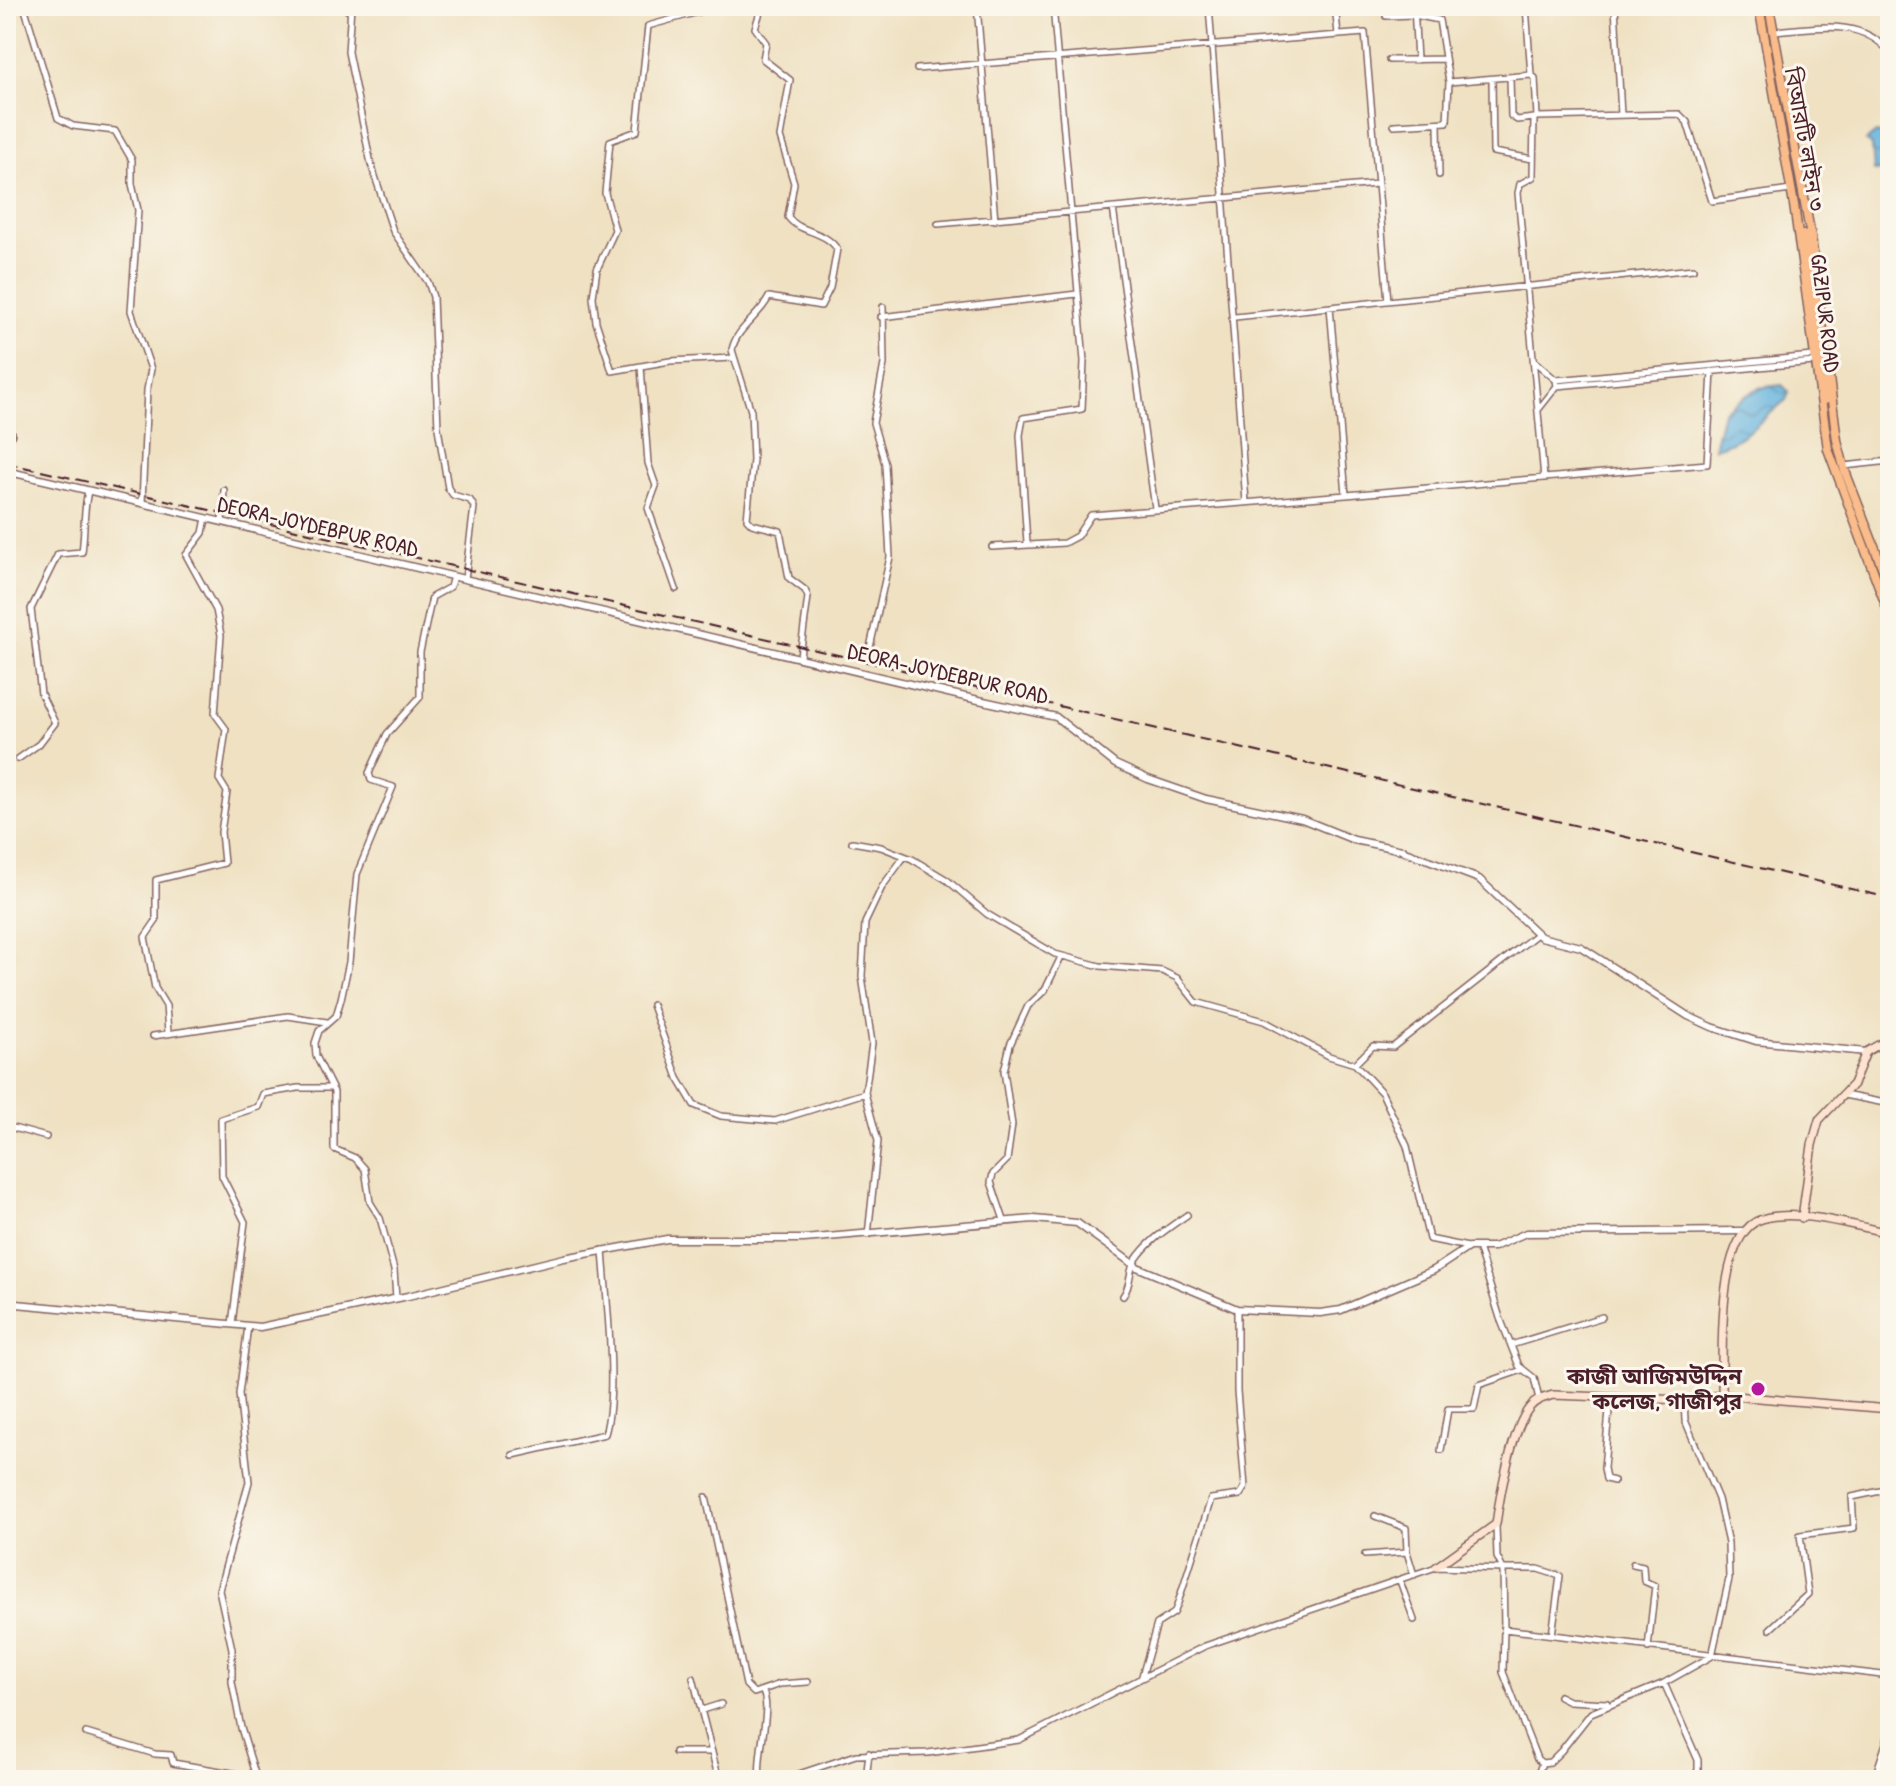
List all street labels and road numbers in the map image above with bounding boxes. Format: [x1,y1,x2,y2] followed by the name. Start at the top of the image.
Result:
[1777,64,1832,213] street label: বিআরটি লাইন ৩
[1804,252,1848,374] street label: GAZIPUR ROAD
[215,488,422,564] street label: DEORA-JOYDEBPUR ROAD
[845,635,1052,711] street label: DEORA-JOYDEBPUR ROAD

